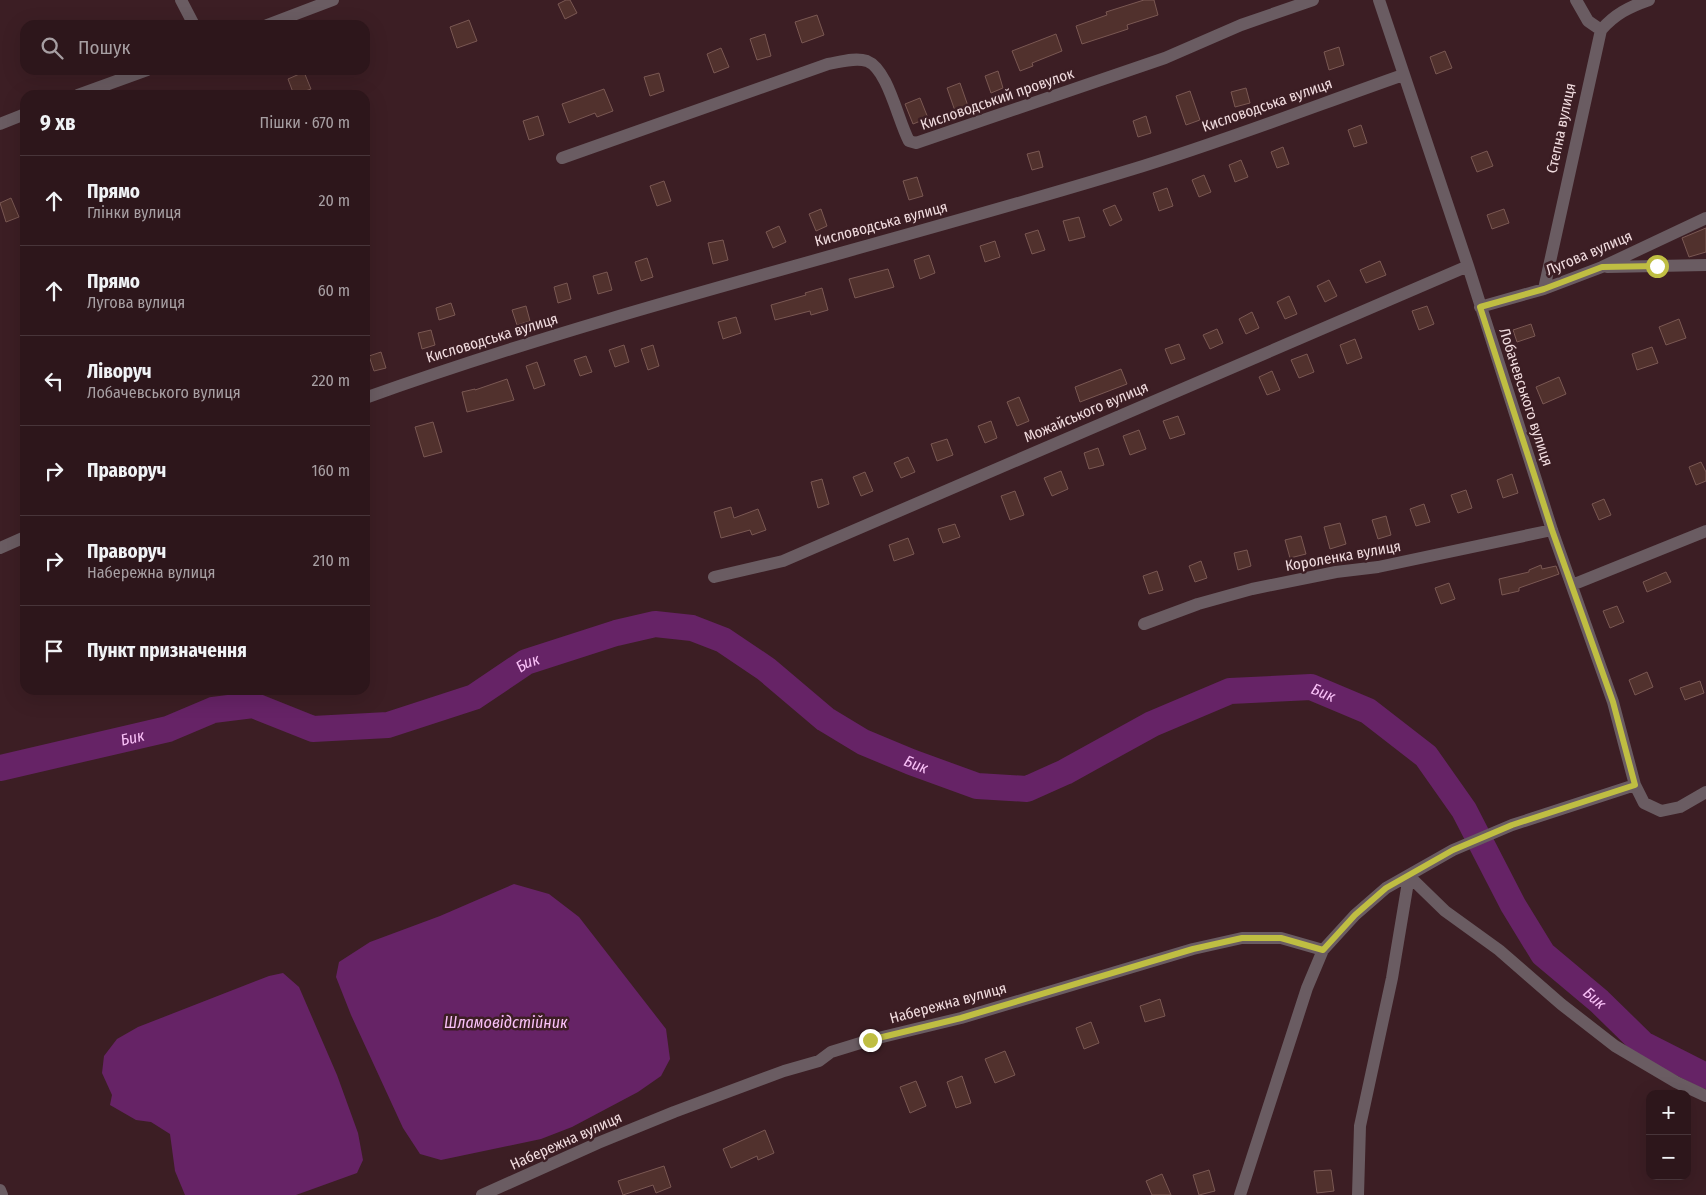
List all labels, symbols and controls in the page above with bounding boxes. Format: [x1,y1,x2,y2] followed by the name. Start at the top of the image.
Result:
[20,20,370,75] search box
[38,34,66,62] icon: search
[78,36,130,59] text: Пошук
[918,64,1076,134] street label: Кисловодський провулок
[1199,74,1335,136] street label: Кисловодська вулиця
[1543,81,1579,175] street label: Степна вулиця
[40,110,76,136] text: 9 хв
[260,113,350,132] text: Пішки · 670 m
[87,180,140,203] text: Прямо
[40,187,68,215] icon: ahead
[319,191,350,210] text: 20 m
[813,198,949,250] street label: Кисловодська вулиця
[87,203,181,222] text: Глінки вулиця
[1543,227,1635,279] street label: Лугова вулиця
[1646,255,1669,278] route start
[87,270,140,293] text: Прямо
[40,277,68,305] icon: ahead
[318,281,350,300] text: 60 m
[87,293,185,312] text: Лугова вулиця
[424,309,560,367] street label: Кисловодська вулиця
[1495,326,1557,468] street label: Лобачевського вулиця
[87,360,152,383] text: Ліворуч
[40,367,68,395] icon: left
[311,371,350,390] text: 220 m
[1021,378,1151,446] street label: Можайського вулиця
[87,383,241,402] text: Лобачевського вулиця
[40,457,68,485] icon: right
[87,459,166,482] text: Праворуч
[311,461,350,480] text: 160 m
[1284,537,1402,575] street label: Короленка вулиця
[87,540,166,563] text: Праворуч
[40,547,68,575] icon: right
[313,551,350,570] text: 210 m
[87,563,215,582] text: Набережна вулиця
[40,637,68,665] icon: arrive
[87,639,247,662] text: Пункт призначення
[512,649,542,676] water label: Бик
[1309,679,1339,706] water label: Бик
[119,726,147,750] water label: Бик
[901,751,931,778] water label: Бик
[888,979,1008,1027] street label: Набережна вулиця
[1579,983,1611,1013] water label: Бик
[444,1013,568,1032] water label: Шламовідстійник
[859,1029,882,1052] route end
[1646,1090,1691,1180] map controls
[1646,1090,1691,1135] button: +
[507,1108,625,1174] street label: Набережна вулиця
[1646,1135,1691,1180] button: −

